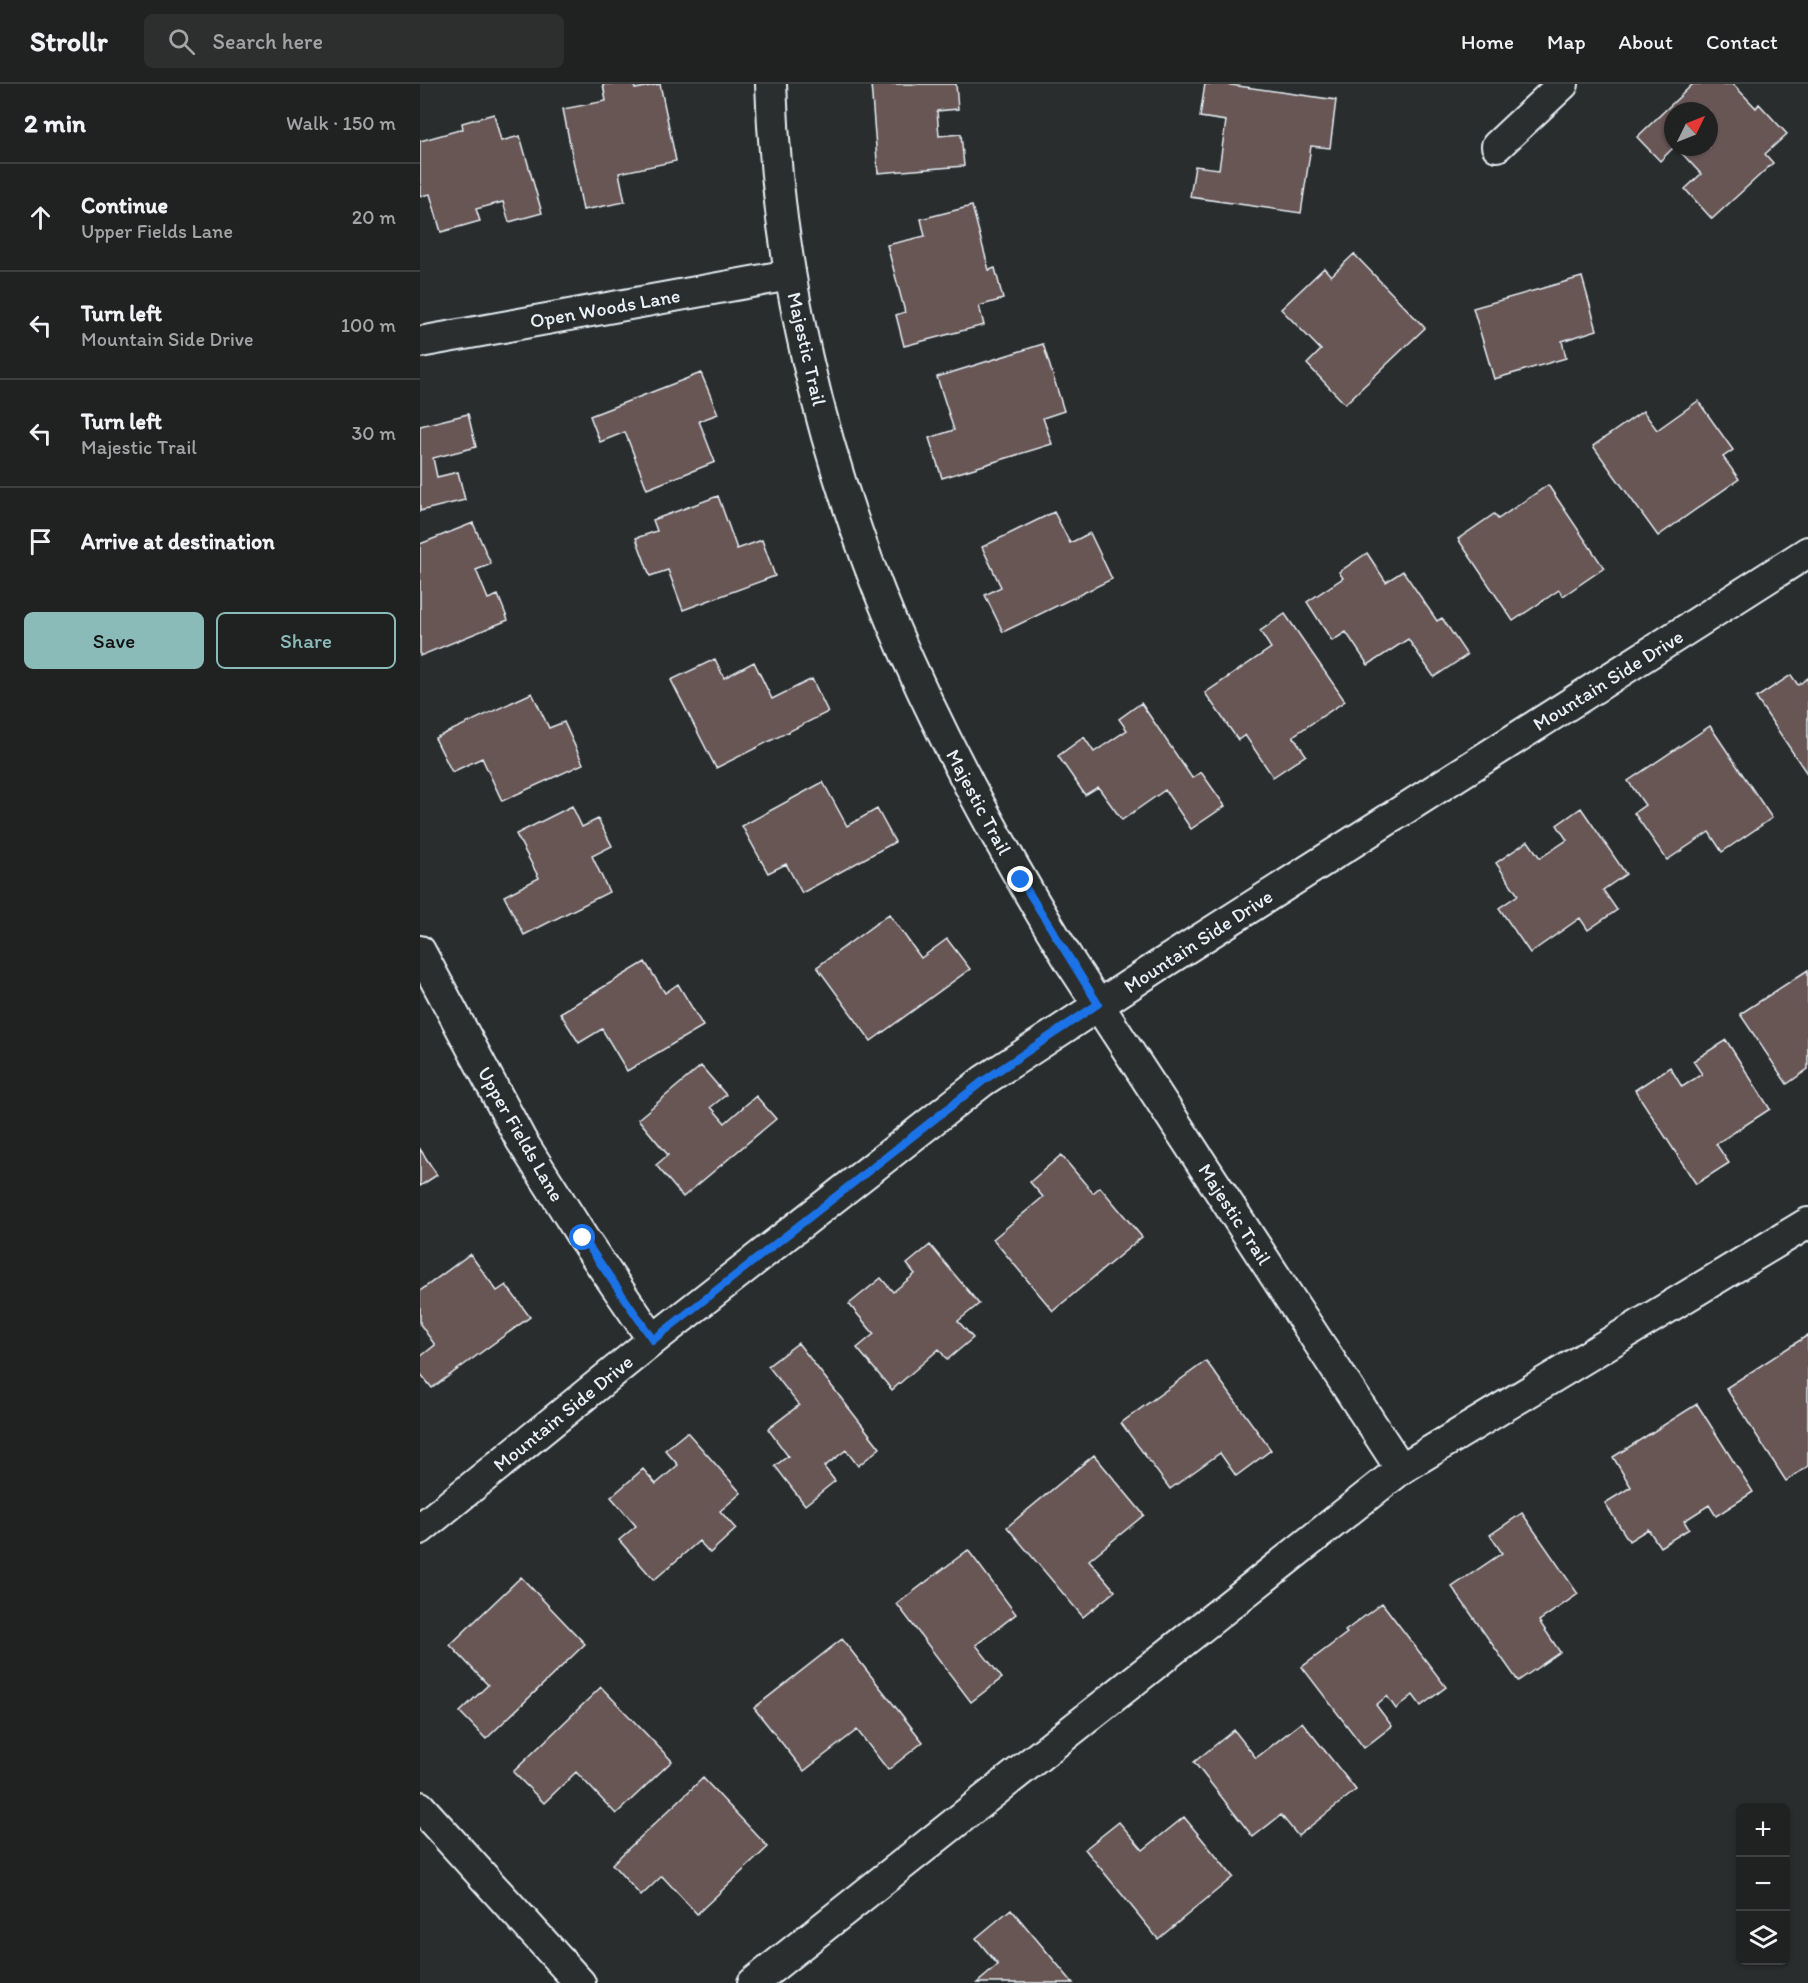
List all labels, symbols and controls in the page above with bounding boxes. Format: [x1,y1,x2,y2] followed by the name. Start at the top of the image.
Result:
[144,14,564,68] search box
[30,24,108,58] text: Strollr
[165,25,198,58] icon: search
[213,28,323,55] text: Search here
[1461,29,1514,54] text: Home
[1547,29,1586,54] text: Map
[1619,29,1673,54] text: About
[1706,29,1778,54] text: Contact
[1664,102,1718,156] north arrow
[24,107,86,139] text: 2 min
[286,111,396,135] text: Walk · 150 m
[81,192,168,219] text: Continue
[24,201,57,234] icon: ahead
[352,205,396,229] text: 20 m
[81,219,233,243] text: Upper Fields Lane
[528,283,682,333] street label: Open Woods Lane
[782,290,832,409] street label: Majestic Trail
[81,300,162,327] text: Turn left
[24,309,57,342] icon: left
[341,313,396,337] text: 100 m
[81,327,254,351] text: Mountain Side Drive
[81,408,162,435] text: Turn left
[24,417,57,450] icon: left
[351,421,396,445] text: 30 m
[81,435,197,459] text: Majestic Trail
[24,525,57,558] icon: arrive
[81,528,275,555] text: Arrive at destination
[24,612,204,669] button: Save
[216,612,396,669] button: Share
[1528,624,1688,736] street label: Mountain Side Drive
[941,745,1017,859] street label: Majestic Trail
[1007,866,1033,892] route end
[1119,884,1277,998] street label: Mountain Side Drive
[473,1062,569,1206] street label: Upper Fields Lane
[1193,1159,1277,1269] street label: Majestic Trail
[569,1224,595,1250] route start
[488,1349,638,1477] street label: Mountain Side Drive
[1736,1803,1790,1965] map controls
[1736,1803,1790,1857] button: +
[1736,1857,1790,1911] button: −
[1736,1911,1790,1965] button: layers

